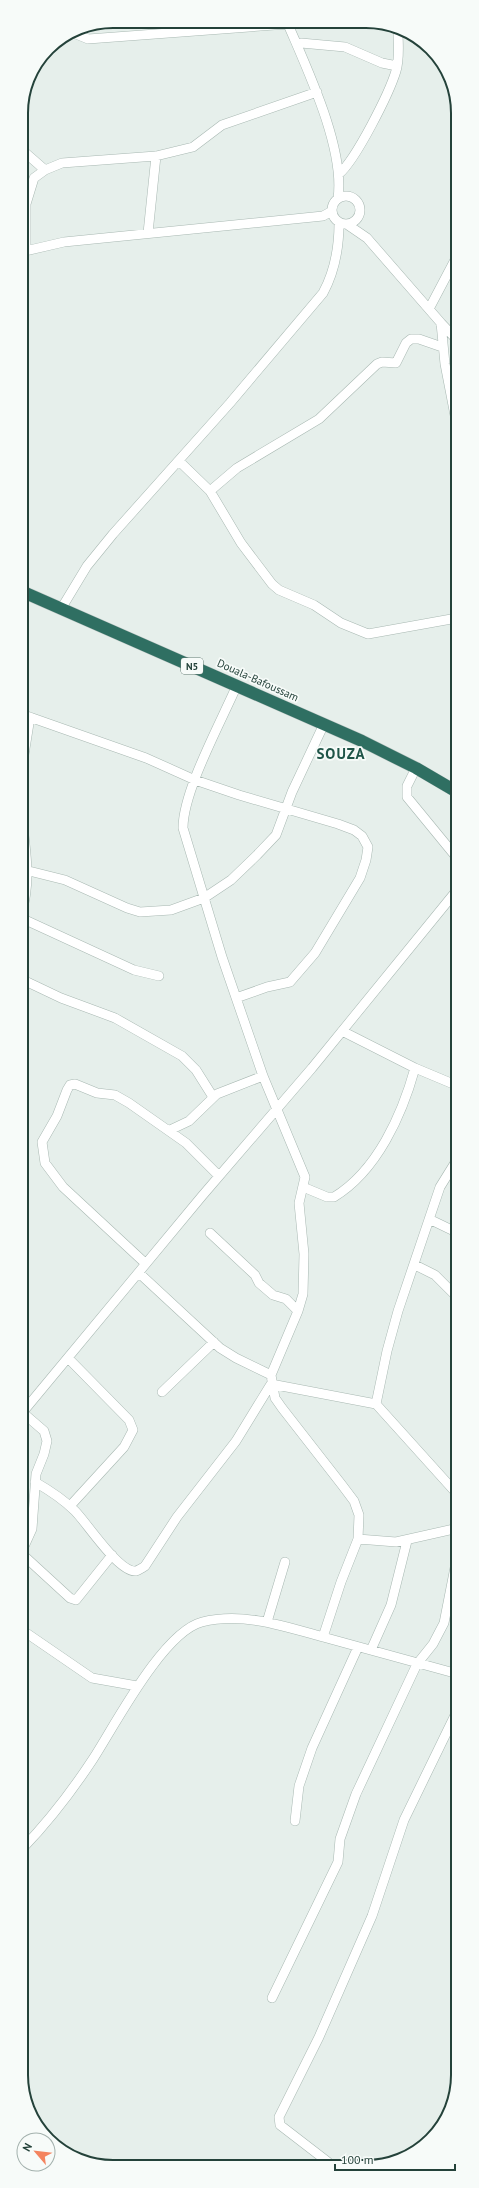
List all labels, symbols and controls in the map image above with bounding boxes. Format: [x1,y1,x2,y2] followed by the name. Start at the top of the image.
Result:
[215,656,301,704] street label: Douala-Bafoussam
[181,658,203,674] road number: N5
[316,744,366,763] district label: SOUZA
[16,2132,56,2172] north arrow
[19,2141,35,2154] text: N
[335,2146,455,2172] scale bar
[341,2152,374,2167] text: 100 m

